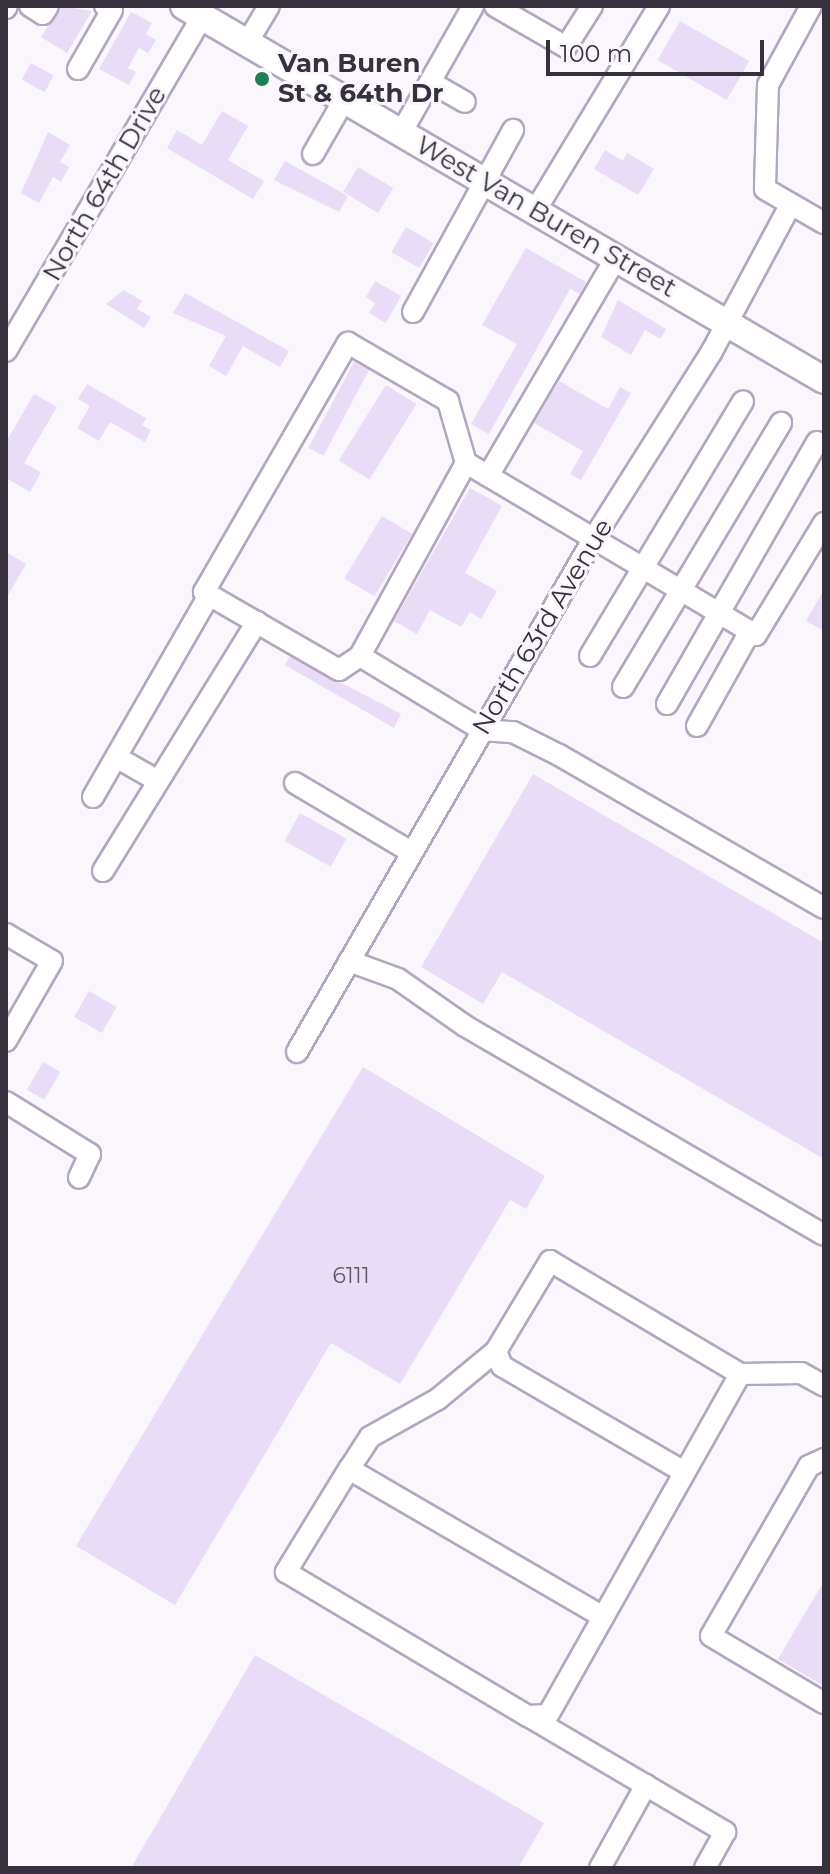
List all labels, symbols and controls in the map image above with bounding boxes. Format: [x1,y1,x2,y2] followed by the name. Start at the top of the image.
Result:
[550,24,768,74] scale bar
[560,39,632,68] text: 100 m
[278,48,443,110] place label: Van Buren St & 64th Dr
[253,70,271,88] marker: Van Buren St & 64th Dr
[37,81,173,287] street label: North 64th Drive
[410,130,682,304] street label: West Van Buren Street
[466,513,620,741] street label: North 63rd Avenue
[332,1263,370,1289] house number: 6111

